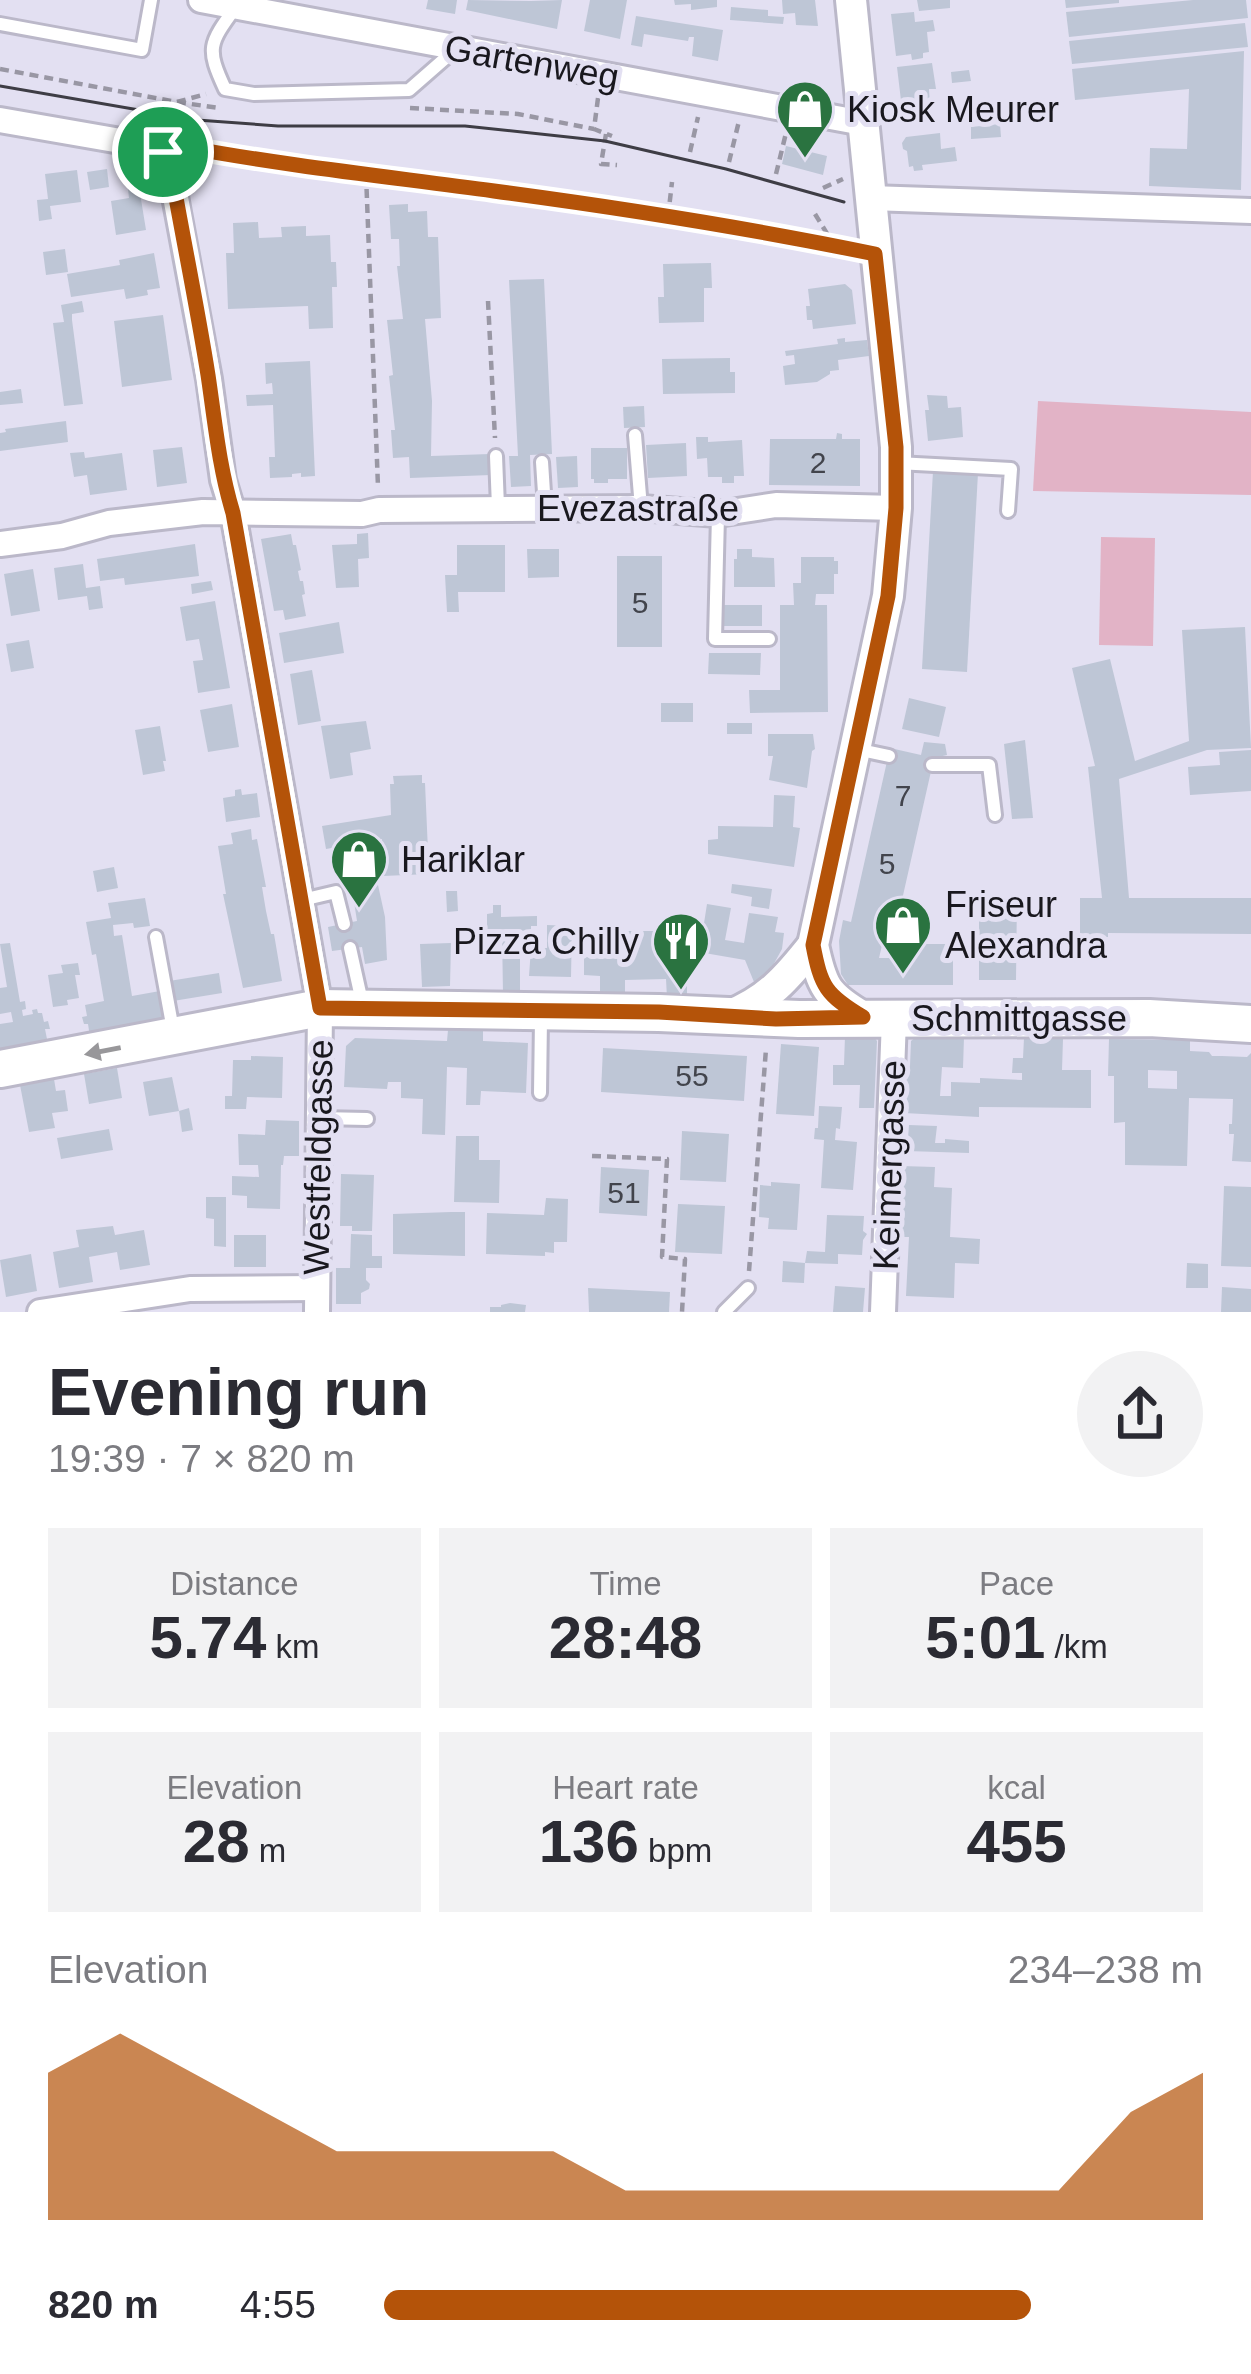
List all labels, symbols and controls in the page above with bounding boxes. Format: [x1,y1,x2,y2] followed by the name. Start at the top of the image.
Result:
[442,27,622,97] street label: Gartenweg
[774,78,836,160] shop icon: Kiosk Meurer
[847,89,1059,130] place label: Kiosk Meurer
[112,101,214,203] pin
[130,119,196,185] icon: arrive
[810,446,826,479] house number: 2
[537,488,739,529] street label: Evezastraße
[632,586,648,619] house number: 5
[895,779,911,812] house number: 7
[328,828,390,910] shop icon: Hariklar
[401,839,525,880] place label: Hariklar
[879,847,895,880] house number: 5
[945,884,1108,966] place label: Friseur Alexandra
[872,894,934,976] shop icon: Friseur Alexandra
[650,910,712,992] restaurant icon: Pizza Chilly
[453,921,639,962] place label: Pizza Chilly
[911,998,1127,1039] street label: Schmittgasse
[295,1039,341,1275] street label: Westfeldgasse
[83,1042,121,1061] one-way arrow
[675,1059,709,1092] house number: 55
[865,1059,913,1271] street label: Keimergasse
[607,1176,641,1209] house number: 51
[1077,1351,1203,1477] button: share
[48,1355,429,1429] text: Evening run
[48,1437,355,1480] text: 19:39 · 7 × 820 m
[170,1565,299,1602] text: Distance
[589,1565,662,1602] text: Time
[979,1565,1054,1602] text: Pace
[150,1604,266,1671] text: 5.74
[549,1604,702,1671] text: 28:48
[925,1604,1045,1671] text: 5:01
[266,1628,319,1665] text: km
[1045,1628,1108,1665] text: /km
[167,1769,302,1806] text: Elevation
[552,1769,699,1806] text: Heart rate
[987,1769,1046,1806] text: kcal
[183,1808,250,1875] text: 28
[539,1808,639,1875] text: 136
[966,1808,1067,1875] text: 455
[250,1832,286,1869] text: m
[639,1832,712,1869] text: bpm
[48,1948,208,1991] text: Elevation
[1008,1948,1203,1991] text: 234–238 m
[48,2283,159,2326] text: 820 m
[240,2283,316,2326] text: 4:55

